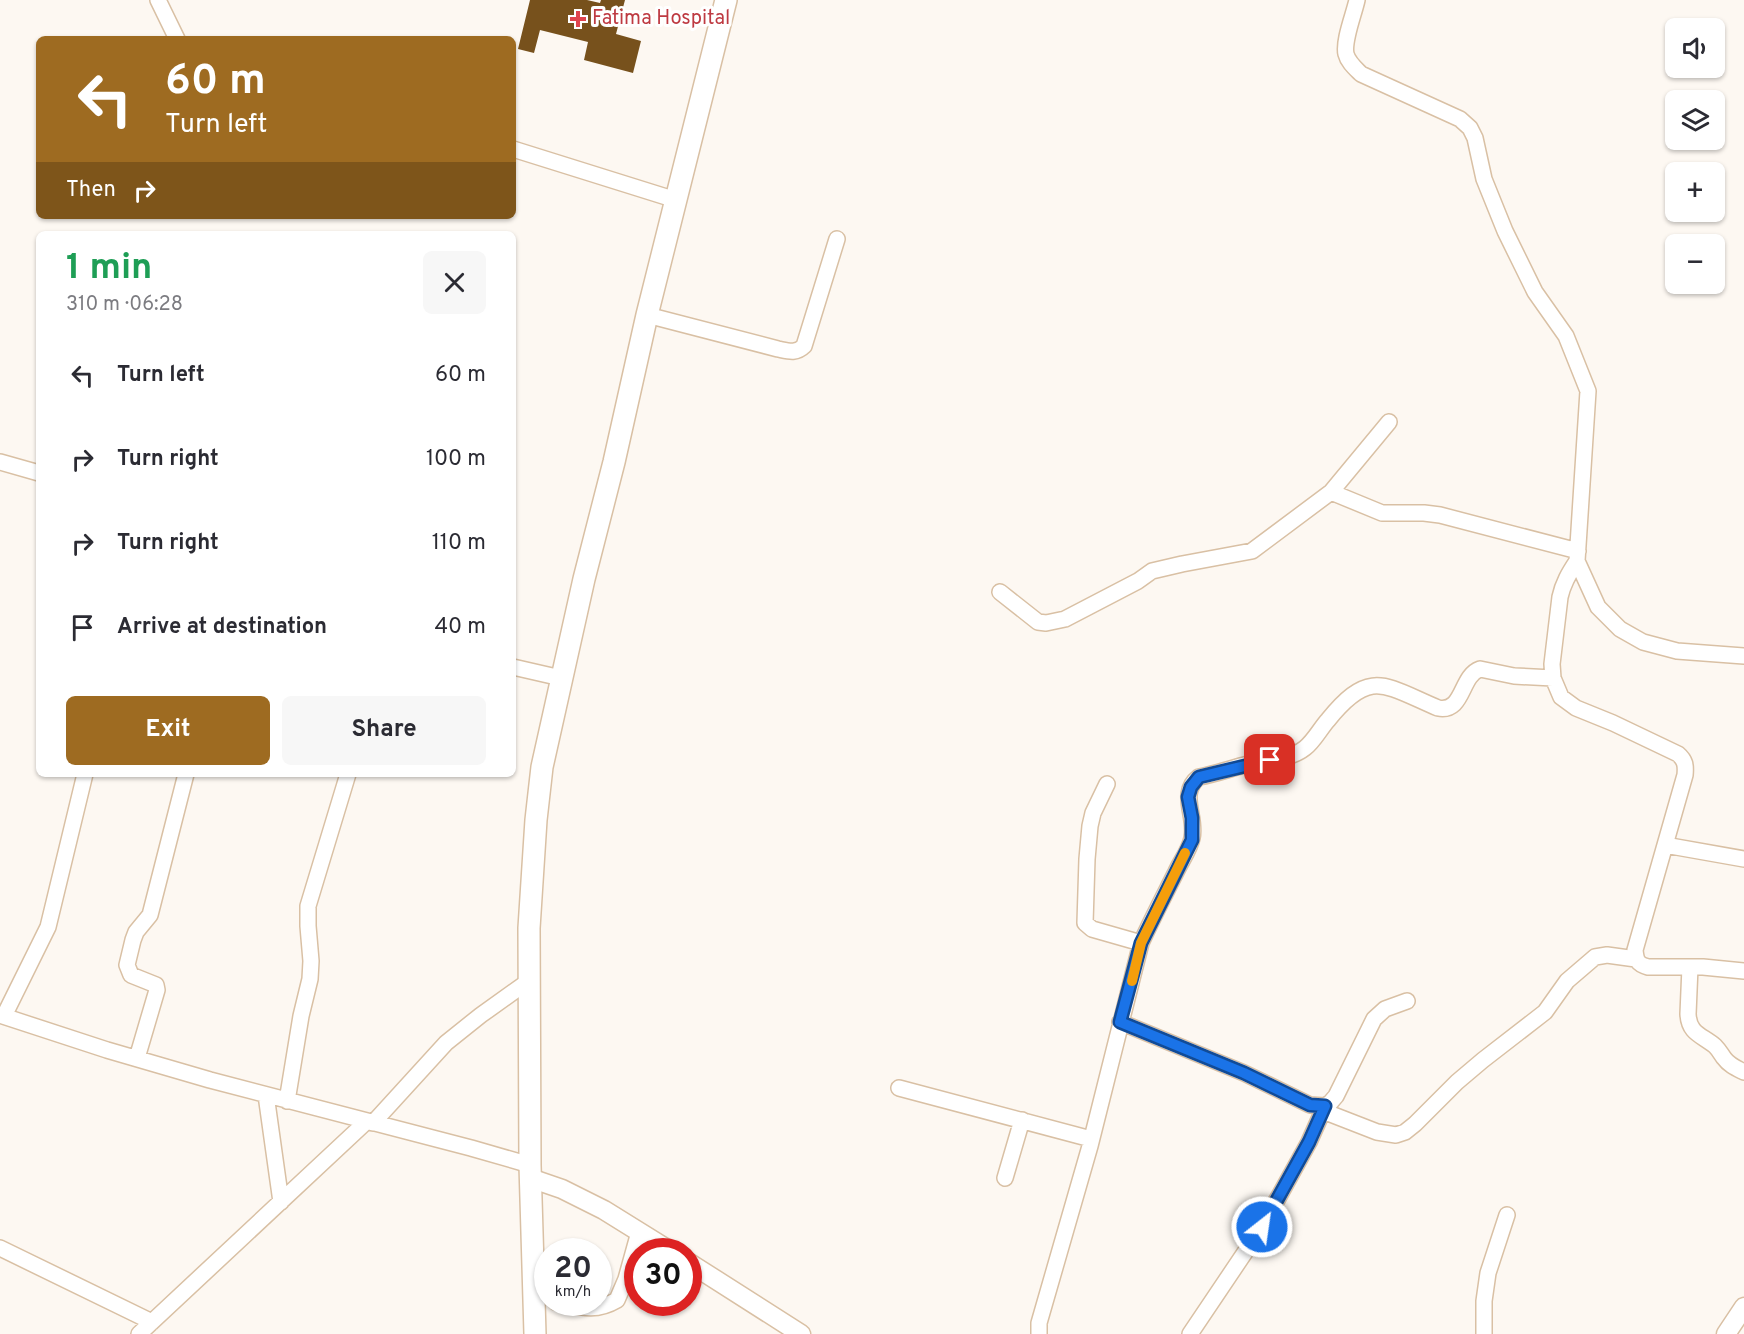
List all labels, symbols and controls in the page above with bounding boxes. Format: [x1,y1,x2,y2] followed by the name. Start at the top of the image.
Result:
[592,6,730,32] place label: Fatima Hospital
[569,10,587,28] marker: Fatima Hospital
[1665,18,1725,294] map controls
[1665,18,1725,78] button: sound
[165,56,266,109] text: 60 m
[66,60,144,138] icon: left
[1665,90,1725,150] button: layers
[165,108,267,142] text: Turn left
[1665,162,1725,222] button: +
[128,174,161,207] icon: right
[66,177,116,204] text: Then
[1665,234,1725,294] button: −
[66,246,152,292] text: 1 min
[423,251,486,314] button: close
[66,292,183,318] text: 310 m · 06:28
[66,359,99,392] icon: left
[117,362,205,389] text: Turn left
[435,362,486,389] text: 60 m
[66,443,99,476] icon: right
[117,446,219,473] text: Turn right
[426,446,486,473] text: 100 m
[66,527,99,560] icon: right
[117,530,219,557] text: Turn right
[432,530,486,557] text: 110 m
[66,611,99,644] icon: arrive
[117,614,327,641] text: Arrive at destination
[434,614,486,641] text: 40 m
[66,696,270,765] button: Exit
[282,696,486,765] button: Share
[1244,734,1295,785] pin
[1253,743,1286,776] icon: arrive
[1230,1195,1294,1259] position arrow
[624,1238,702,1316] speed limit sign: 30
[554,1251,592,1288] text: 20
[555,1283,591,1302] text: km/h

